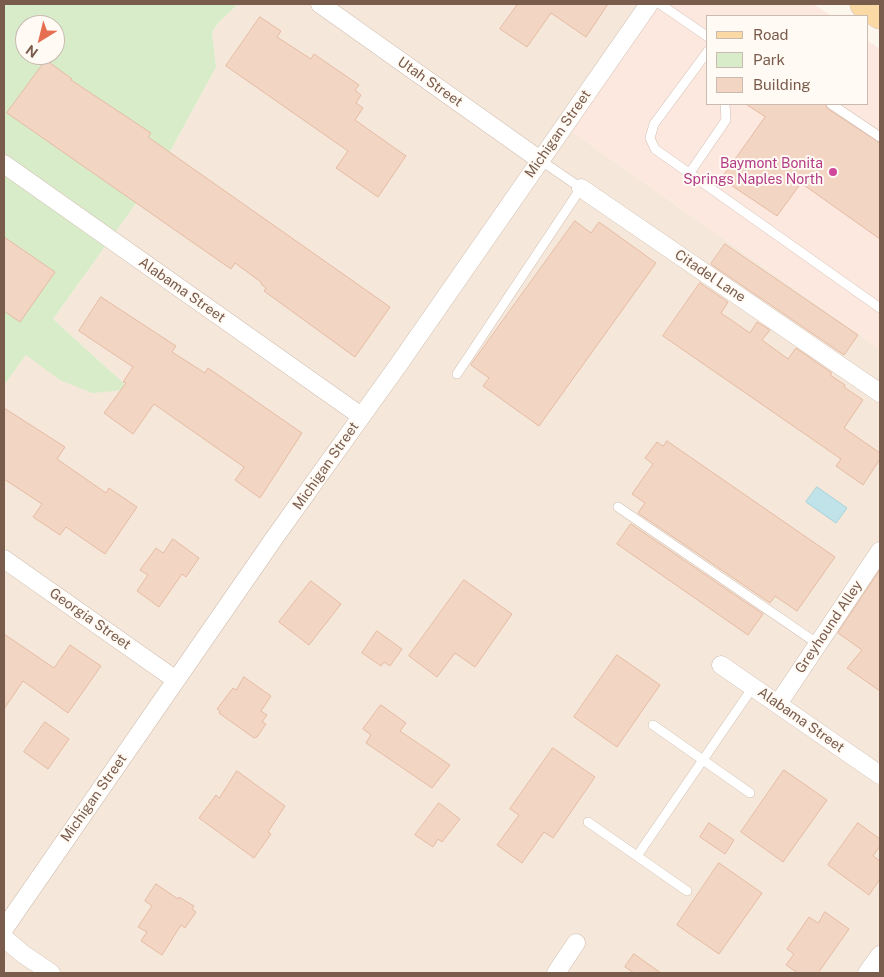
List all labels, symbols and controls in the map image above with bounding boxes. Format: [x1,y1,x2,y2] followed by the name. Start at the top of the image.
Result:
[15,15,65,65] north arrow
[706,15,869,105] legend
[753,26,789,43] text: Road
[23,42,41,61] text: N
[753,51,785,68] text: Park
[394,53,466,111] street label: Utah Street
[753,76,811,93] text: Building
[521,87,595,181] street label: Michigan Street
[683,156,823,188] place label: Baymont Bonita Springs Naples North
[827,166,839,178] marker: Baymont Bonita Springs Naples North
[671,246,749,306] street label: Citadel Lane
[135,254,229,326] street label: Alabama Street
[289,419,363,513] street label: Michigan Street
[792,577,866,677] street label: Greyhound Alley
[46,585,134,653] street label: Georgia Street
[754,684,848,756] street label: Alabama Street
[57,751,131,845] street label: Michigan Street

